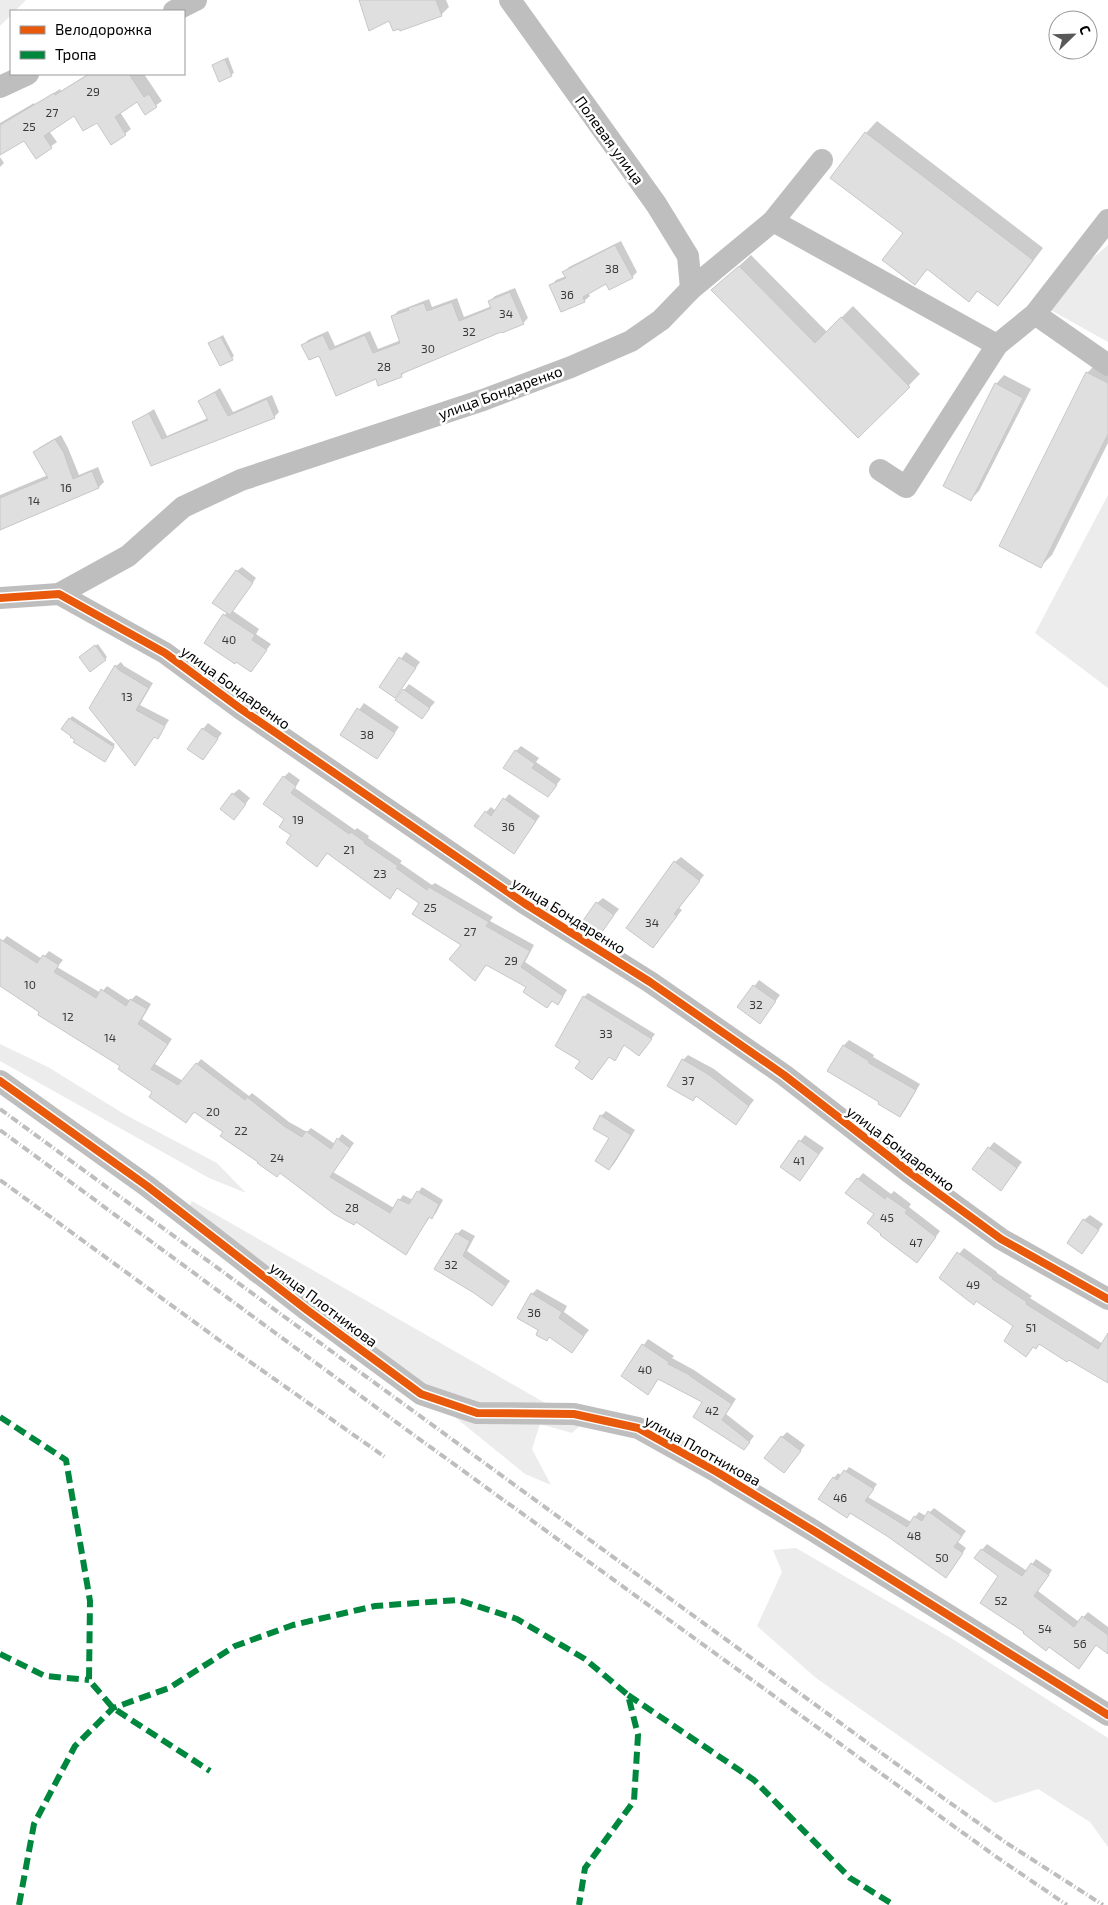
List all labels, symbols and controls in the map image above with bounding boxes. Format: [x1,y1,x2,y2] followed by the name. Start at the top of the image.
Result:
[10,10,185,75] legend
[1048,10,1098,60] north arrow
[55,20,152,38] text: Велодорожка
[1076,23,1095,37] text: С
[55,45,97,63] text: Тропа
[86,84,100,98] house number: 29
[571,92,648,188] street label: Полевая улица
[46,105,58,119] house number: 27
[22,119,36,133] house number: 25
[605,261,619,275] house number: 38
[560,287,574,301] house number: 36
[499,306,513,320] house number: 34
[462,324,476,338] house number: 32
[421,341,435,355] house number: 30
[377,359,391,373] house number: 28
[435,361,565,424] street label: улица Бондаренко
[60,480,72,494] house number: 16
[28,493,40,507] house number: 14
[222,632,236,646] house number: 40
[177,641,294,734] street label: улица Бондаренко
[121,689,133,703] house number: 13
[360,727,374,741] house number: 38
[292,812,304,826] house number: 19
[501,819,515,833] house number: 36
[343,842,355,856] house number: 21
[373,866,387,880] house number: 23
[508,873,629,958] street label: улица Бондаренко
[423,900,437,914] house number: 25
[645,915,659,929] house number: 34
[464,924,476,938] house number: 27
[504,953,518,967] house number: 29
[24,977,36,991] house number: 10
[749,997,763,1011] house number: 32
[62,1009,74,1023] house number: 12
[599,1026,613,1040] house number: 33
[104,1030,116,1044] house number: 14
[682,1073,694,1087] house number: 37
[843,1101,959,1195] street label: улица Бондаренко
[206,1104,220,1118] house number: 20
[234,1123,248,1137] house number: 22
[270,1150,284,1164] house number: 24
[793,1153,805,1167] house number: 41
[345,1200,359,1214] house number: 28
[880,1210,894,1224] house number: 45
[909,1235,923,1249] house number: 47
[444,1257,458,1271] house number: 32
[266,1258,381,1351] street label: улица Плотникова
[966,1277,980,1291] house number: 49
[527,1305,541,1319] house number: 36
[1025,1320,1037,1334] house number: 51
[638,1362,652,1376] house number: 40
[705,1403,719,1417] house number: 42
[641,1411,764,1490] street label: улица Плотникова
[833,1490,847,1504] house number: 46
[907,1528,921,1542] house number: 48
[935,1550,949,1564] house number: 50
[994,1593,1008,1607] house number: 52
[1038,1621,1052,1635] house number: 54
[1073,1636,1087,1650] house number: 56

